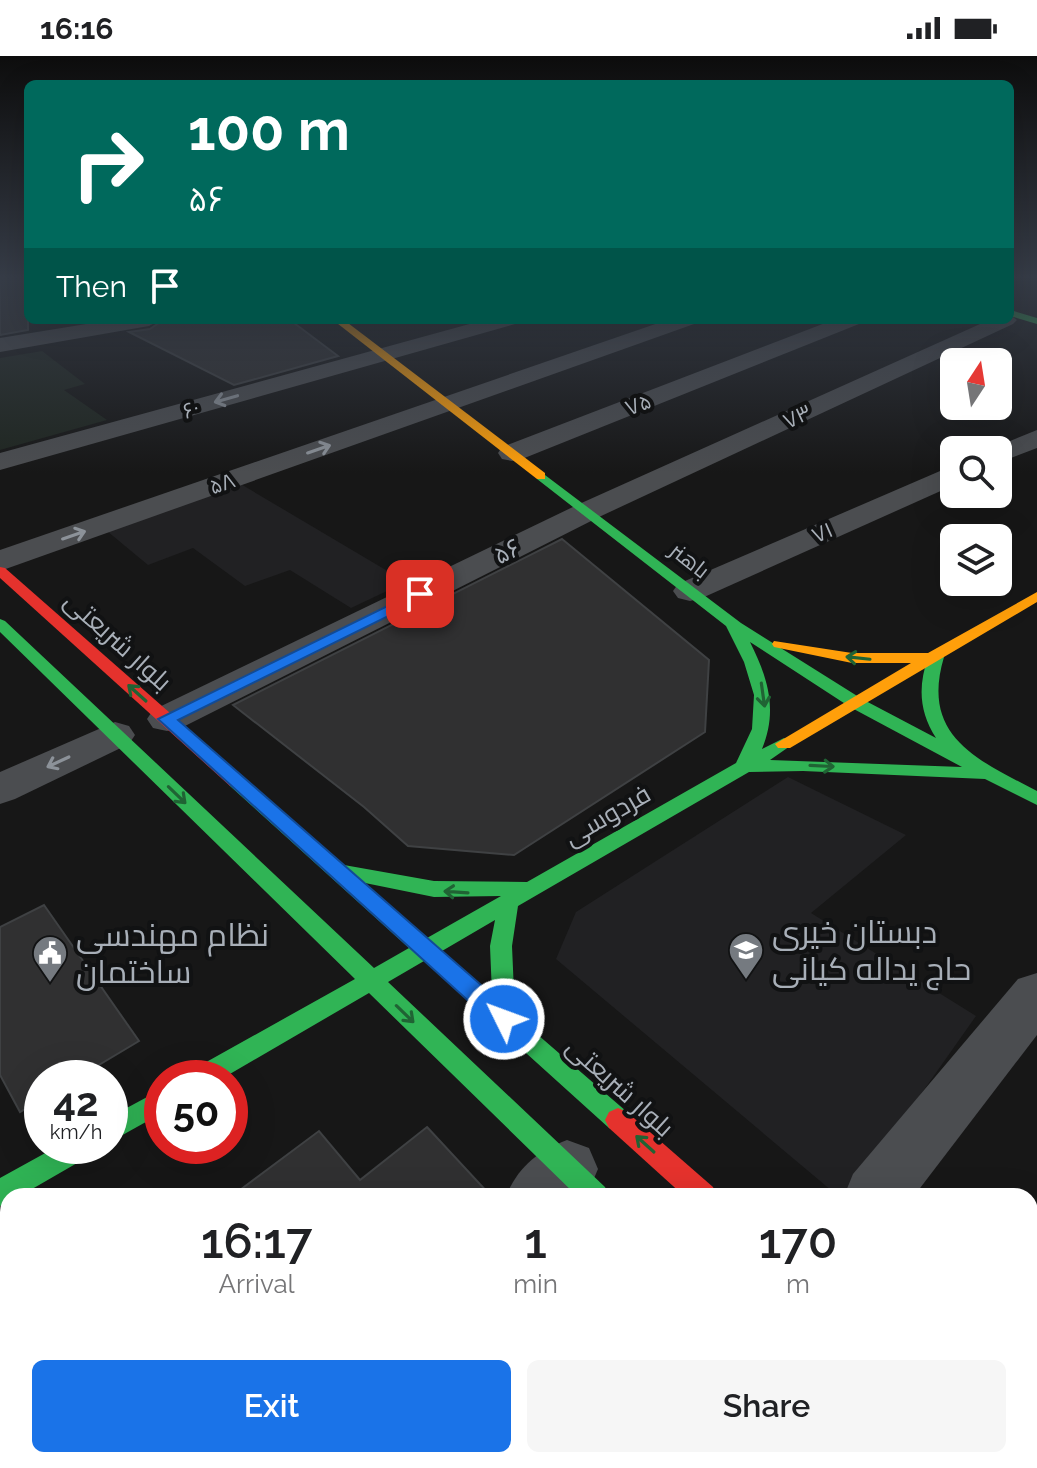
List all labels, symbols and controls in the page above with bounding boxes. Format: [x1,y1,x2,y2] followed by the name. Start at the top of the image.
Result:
[40,11,113,46] text: 16:16
[188,97,350,163] text: 100 m
[56,112,160,216] icon: right
[188,177,225,219] text: ۵۶
[143,264,187,308] icon: arrive
[56,269,127,304] text: Then
[940,348,1012,420] north arrow
[940,348,1012,596] map controls
[621,387,655,421] street label: ۷۵
[214,392,240,407] one-way arrow
[180,394,202,424] street label: ۶۰
[779,398,815,434] street label: ۷۳
[940,436,1012,508] button: search
[306,440,331,455] one-way arrow
[206,467,238,499] street label: ۵۸
[807,516,837,548] street label: ۷۱
[940,524,1012,596] button: layers
[61,527,85,541] one-way arrow
[488,532,526,570] street label: ۵۶
[663,535,715,583] street label: باهنر
[386,560,454,628] pin
[398,572,442,616] icon: arrive
[58,585,178,698] street label: بلوار شریعتی
[845,650,872,665] one-way arrow
[756,681,771,707] one-way arrow
[127,684,147,702] one-way arrow
[46,755,70,770] one-way arrow
[808,759,835,774] one-way arrow
[558,778,656,853] street label: فردوسی
[167,785,186,804] one-way arrow
[443,884,470,899] one-way arrow
[772,913,971,991] place label: دبستان خیری حاج یداله کیانی
[76,916,269,991] place label: نظام مهندسی ساختمان
[727,931,765,981] school or university icon: دبستان خیری حاج یداله کیانی
[31,934,69,984] public building icon: نظام مهندسی ساختمان
[462,977,546,1061] position arrow
[394,1004,414,1023] one-way arrow
[560,1031,680,1144] street label: بلوار شریعتی
[144,1060,248,1164] speed limit sign: 50
[53,1078,99,1125] text: 42
[50,1120,102,1144] text: km/h
[636,1136,656,1154] one-way arrow
[201,1213,312,1269] text: 16:17
[524,1213,547,1269] text: 1
[759,1213,837,1269] text: 170
[218,1269,295,1299] text: Arrival
[513,1269,558,1299] text: min
[786,1269,810,1299] text: m
[32,1360,511,1452] button: Exit
[527,1360,1006,1452] button: Share

